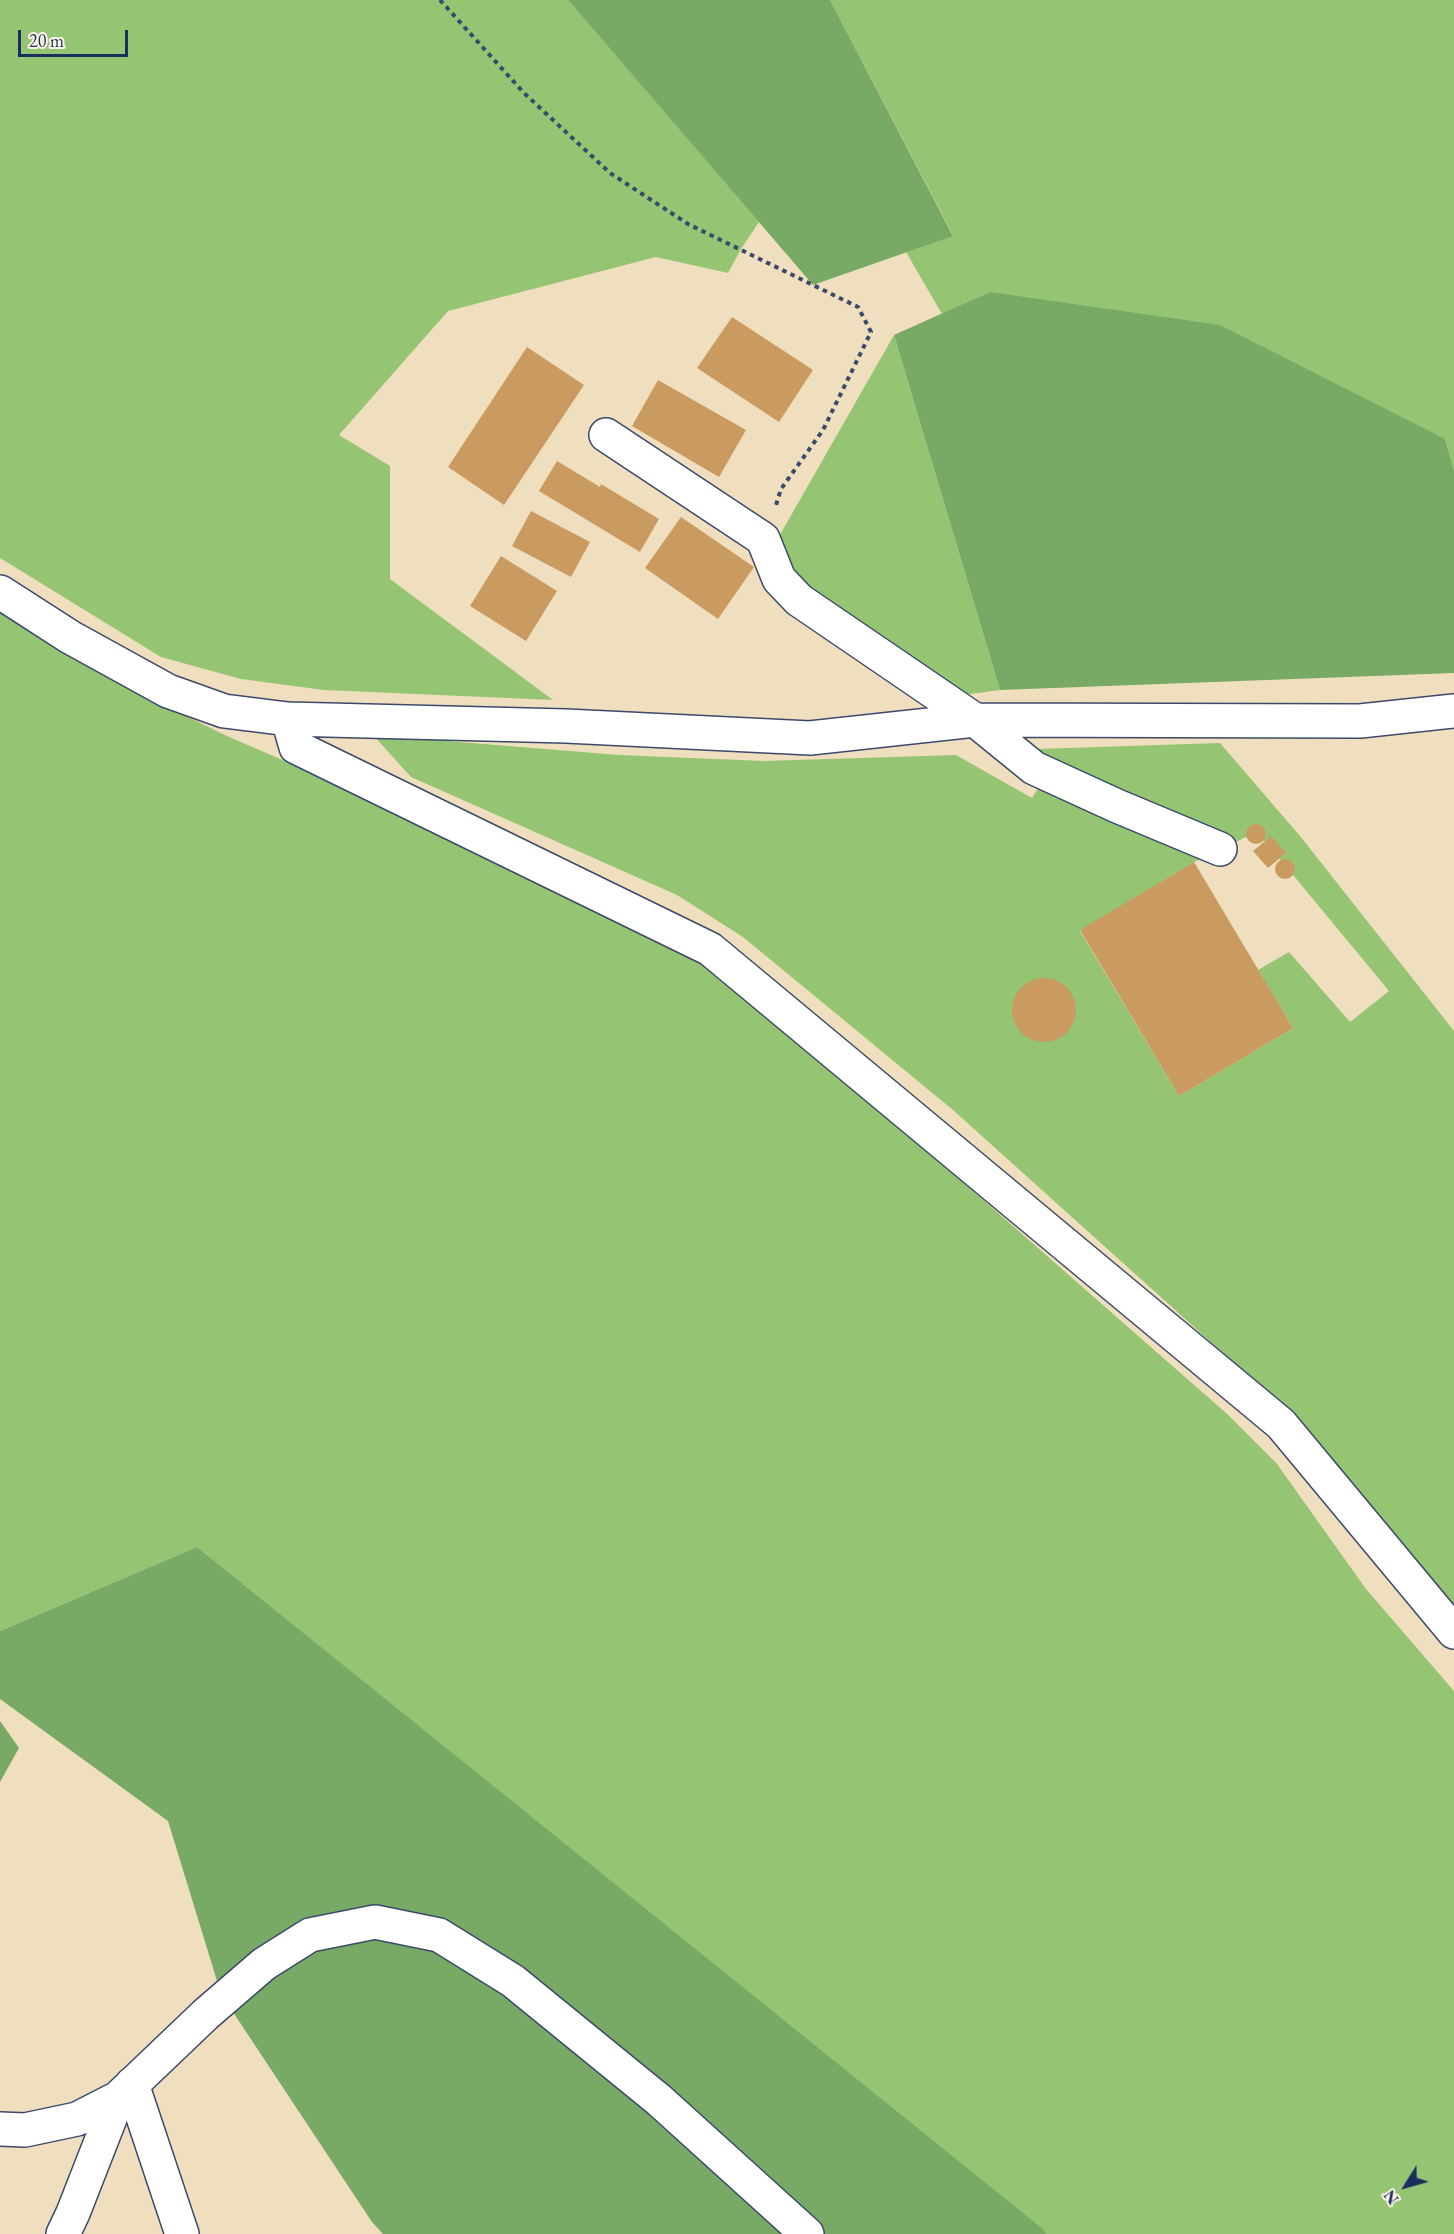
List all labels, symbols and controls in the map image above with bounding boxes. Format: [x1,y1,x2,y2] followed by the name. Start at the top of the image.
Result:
[21,18,130,56] scale bar
[29,29,64,52] text: 20 m
[1376,2156,1436,2216] north arrow
[1379,2186,1404,2209] text: N

